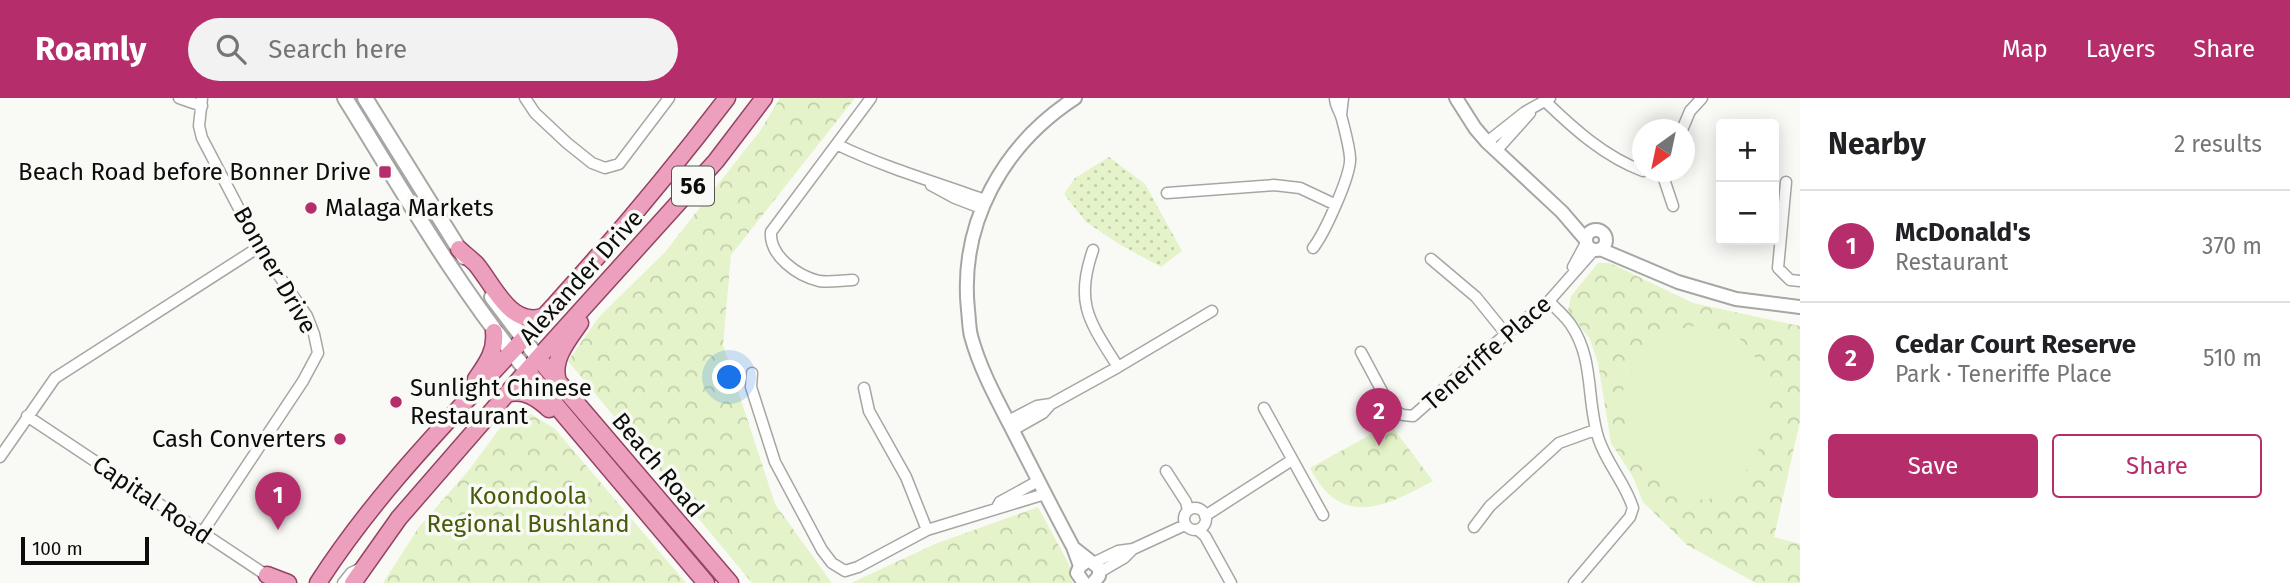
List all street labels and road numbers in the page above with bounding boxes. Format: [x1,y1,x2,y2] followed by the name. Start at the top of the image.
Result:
[672,166,714,206] road number: 56
[227,202,323,338] street label: Bonner Drive
[513,204,649,350] street label: Alexander Drive
[1417,290,1557,416] street label: Teneriffe Place
[606,407,710,523] street label: Beach Road
[87,450,217,550] street label: Capital Road

